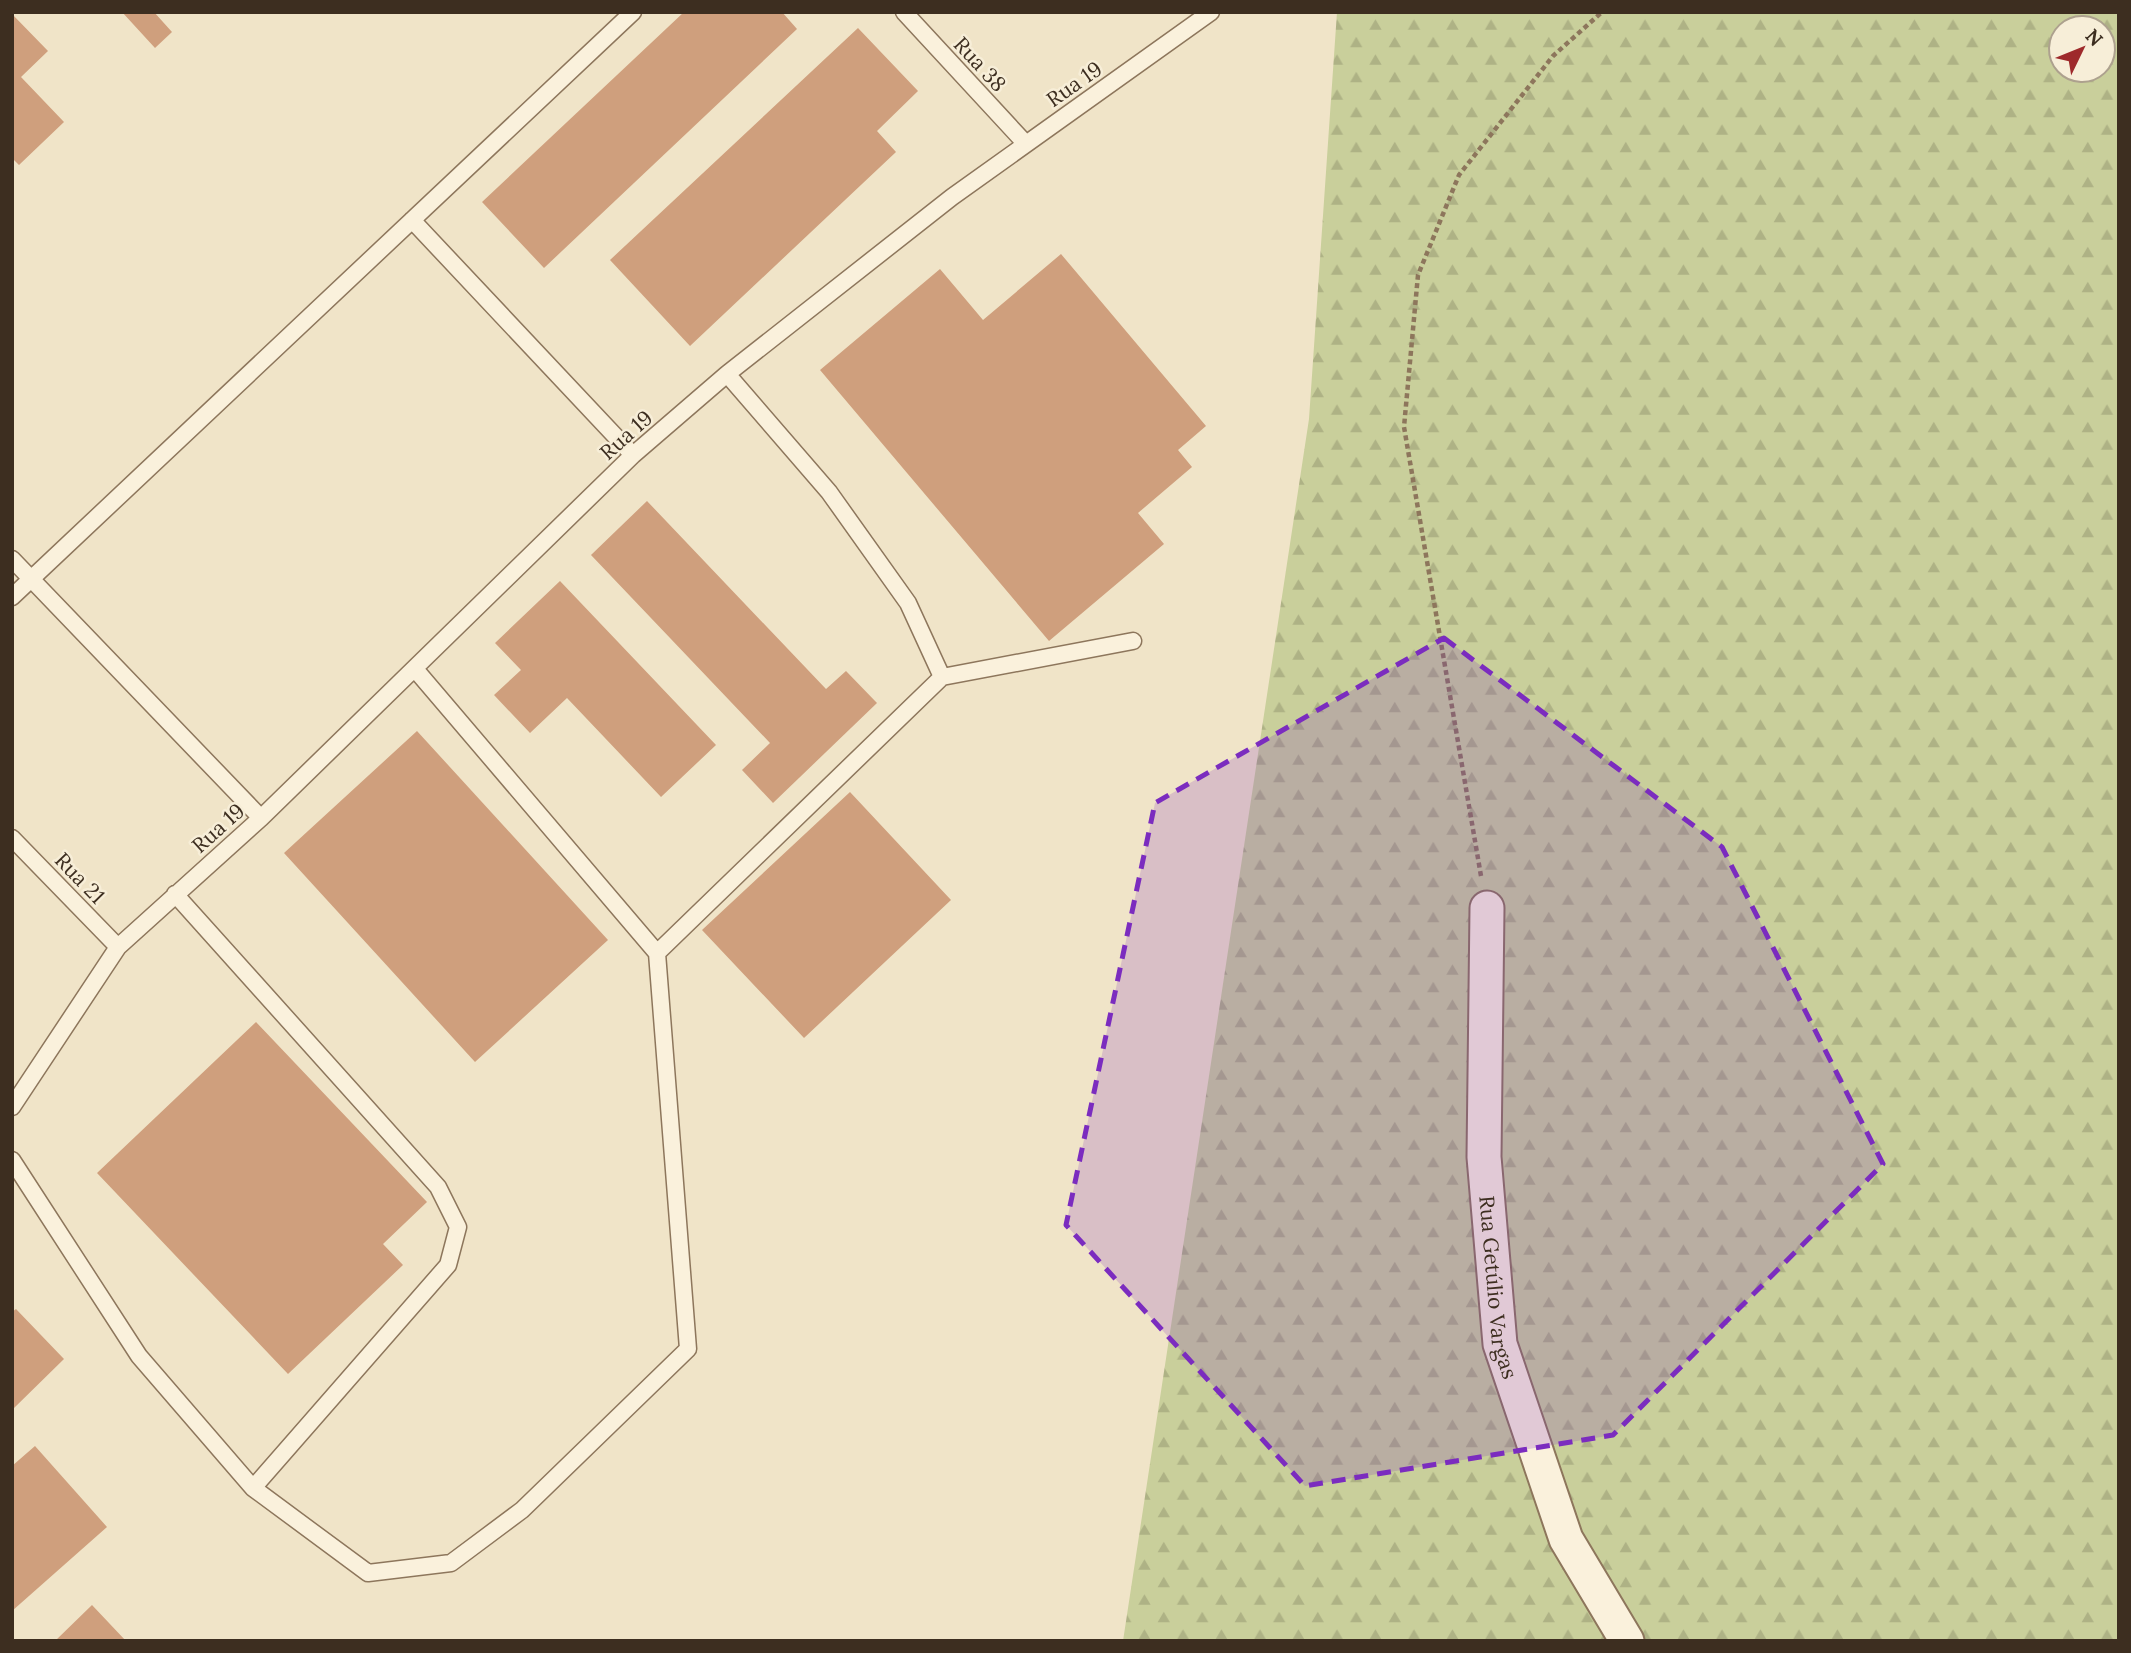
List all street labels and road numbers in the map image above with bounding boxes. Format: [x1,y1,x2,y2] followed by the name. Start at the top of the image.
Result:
[948,31,1012,97] street label: Rua 38
[1041,55,1107,113] street label: Rua 19
[594,404,658,466] street label: Rua 19
[186,797,250,859] street label: Rua 19
[49,847,111,909] street label: Rua 21
[1474,1194,1524,1382] street label: Rua Getúlio Vargas

